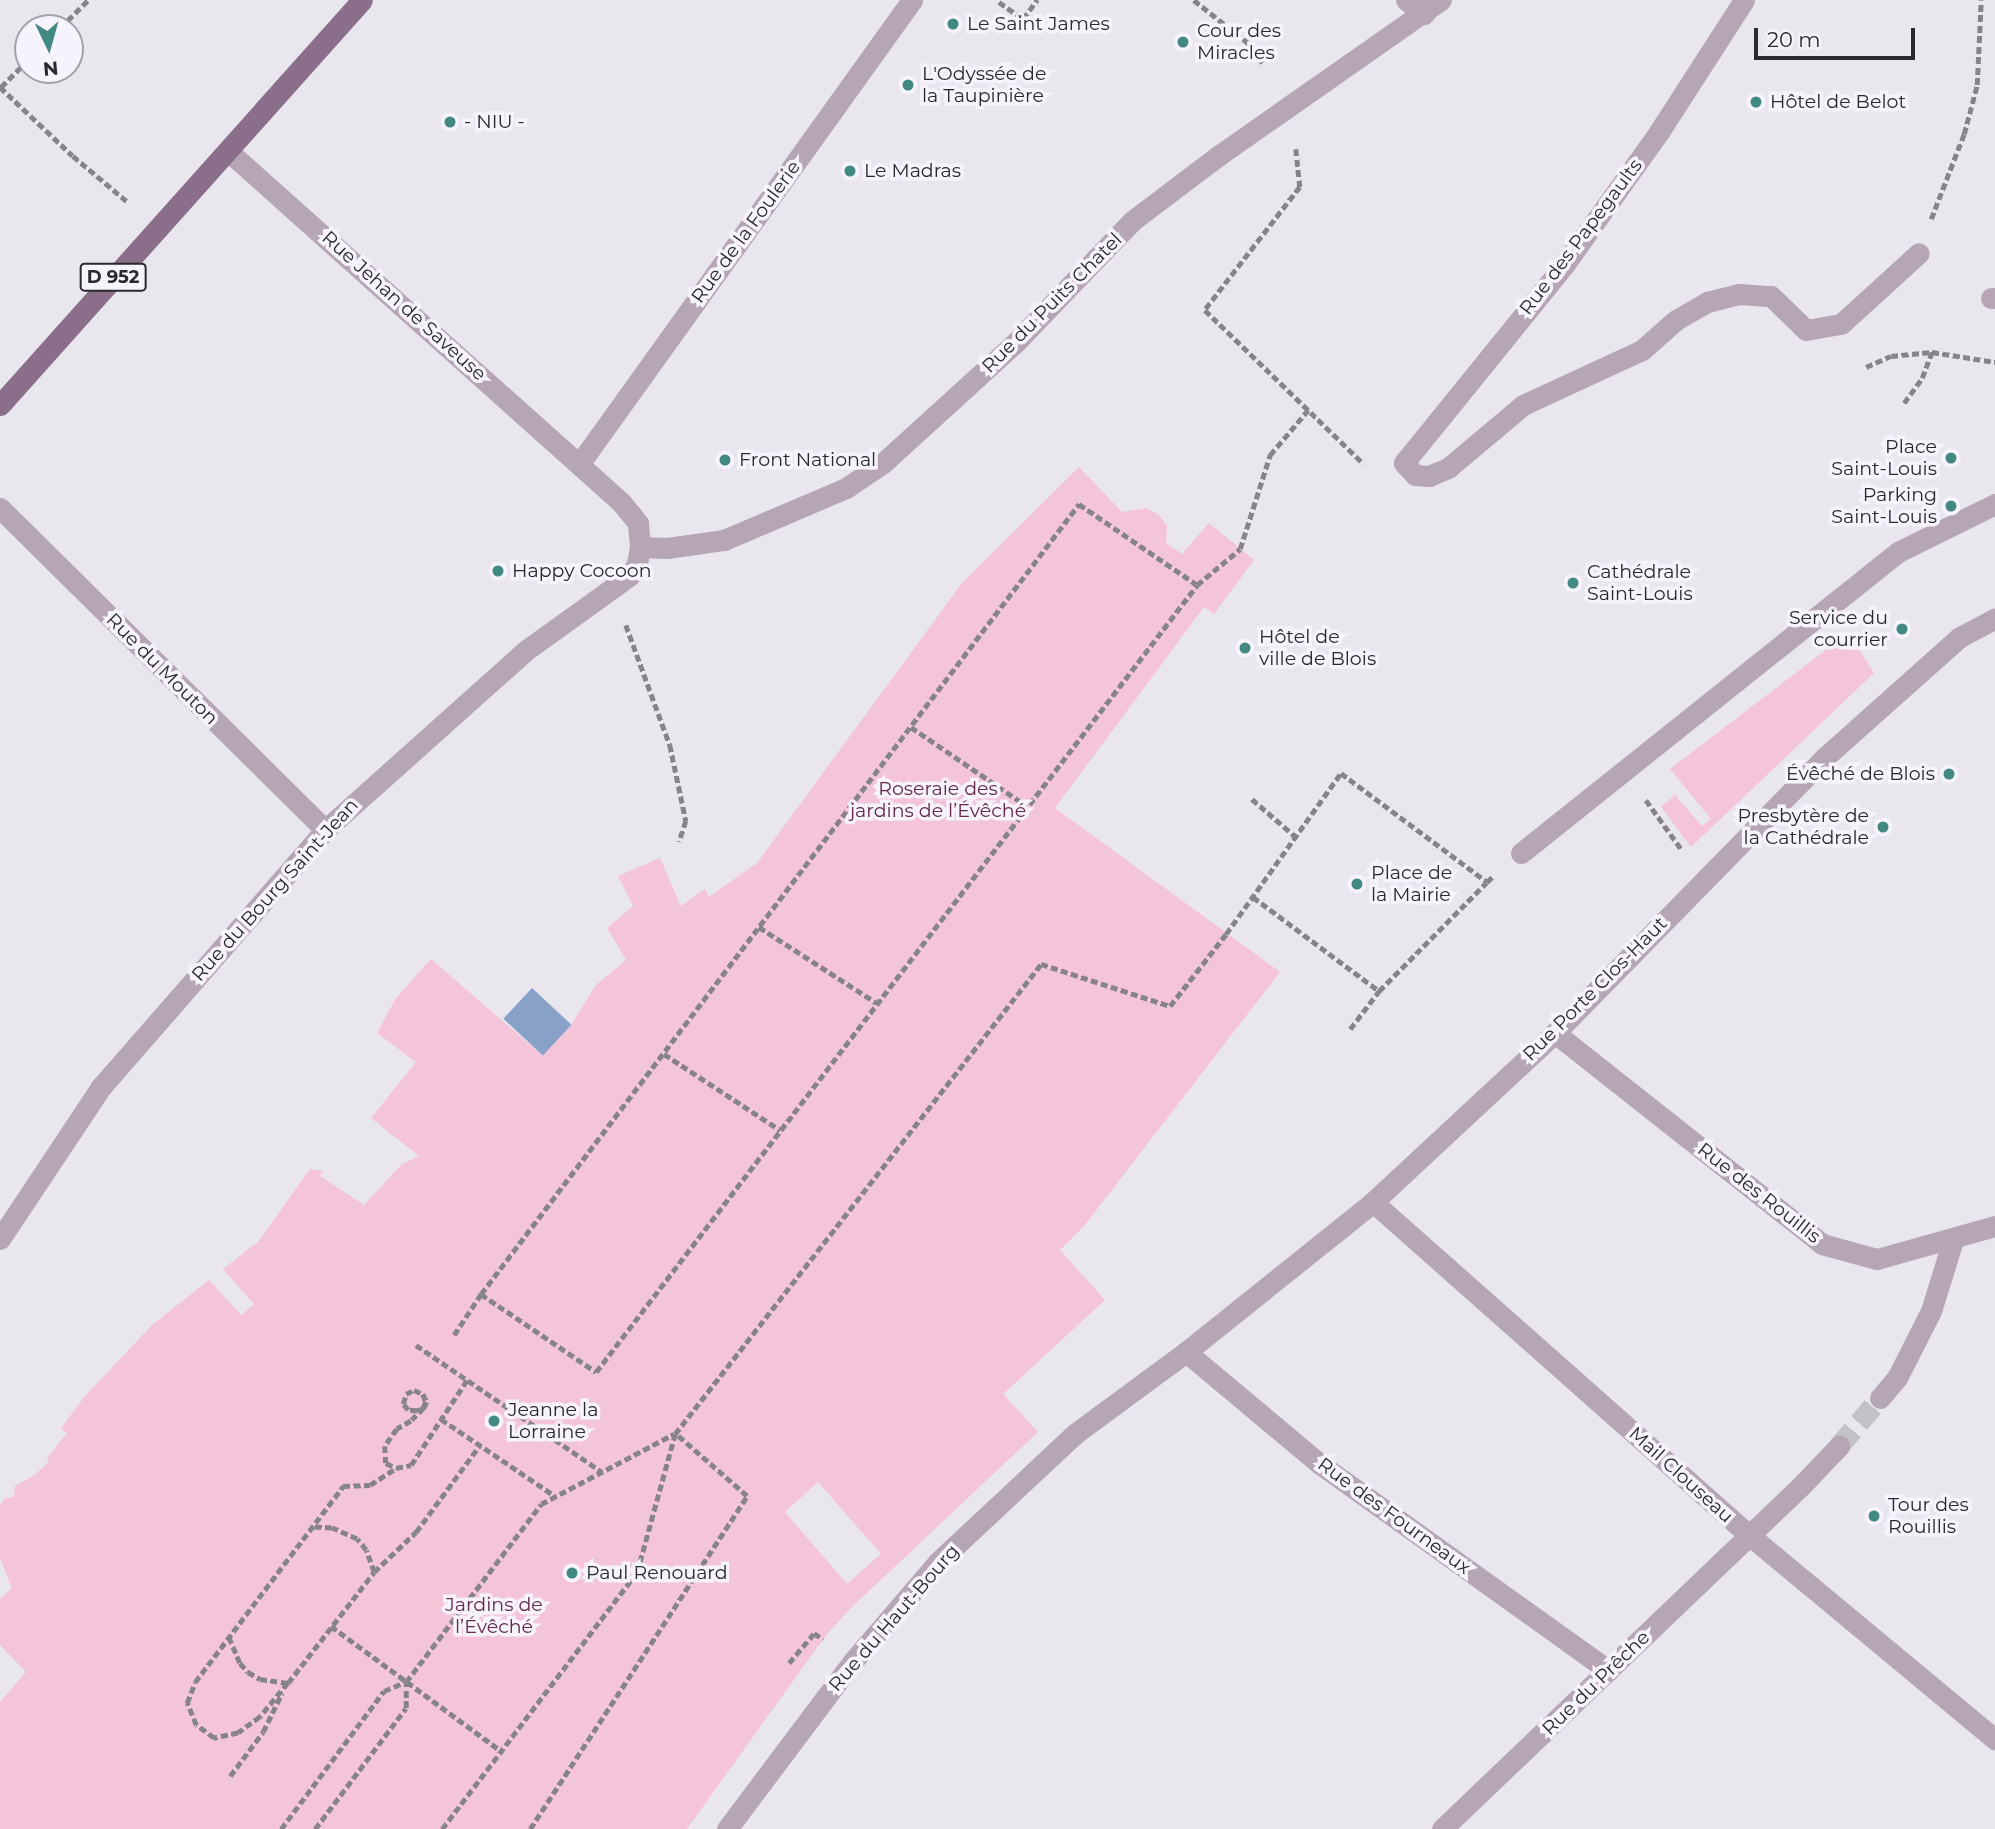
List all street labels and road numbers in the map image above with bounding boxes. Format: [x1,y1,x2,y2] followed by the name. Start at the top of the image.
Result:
[1515,155,1647,319] street label: Rue des Papegaults
[687,156,805,308] street label: Rue de la Foulerie
[317,226,491,386] street label: Rue Jehan de Saveuse
[977,228,1127,378] street label: Rue du Puits Chatel
[78,262,148,292] road number: D 952
[101,608,223,730] street label: Rue du Mouton
[187,794,363,986] street label: Rue du Bourg Saint-Jean
[1518,912,1672,1066] street label: Rue Porte Clos-Haut
[1693,1138,1825,1248] street label: Rue des Rouillis
[1624,1422,1738,1528] street label: Mail Clouseau
[1313,1453,1475,1579] street label: Rue des Fourneaux
[824,1540,964,1696] street label: Rue du Haut-Bourg
[1538,1626,1654,1740] street label: Rue du Prêche

